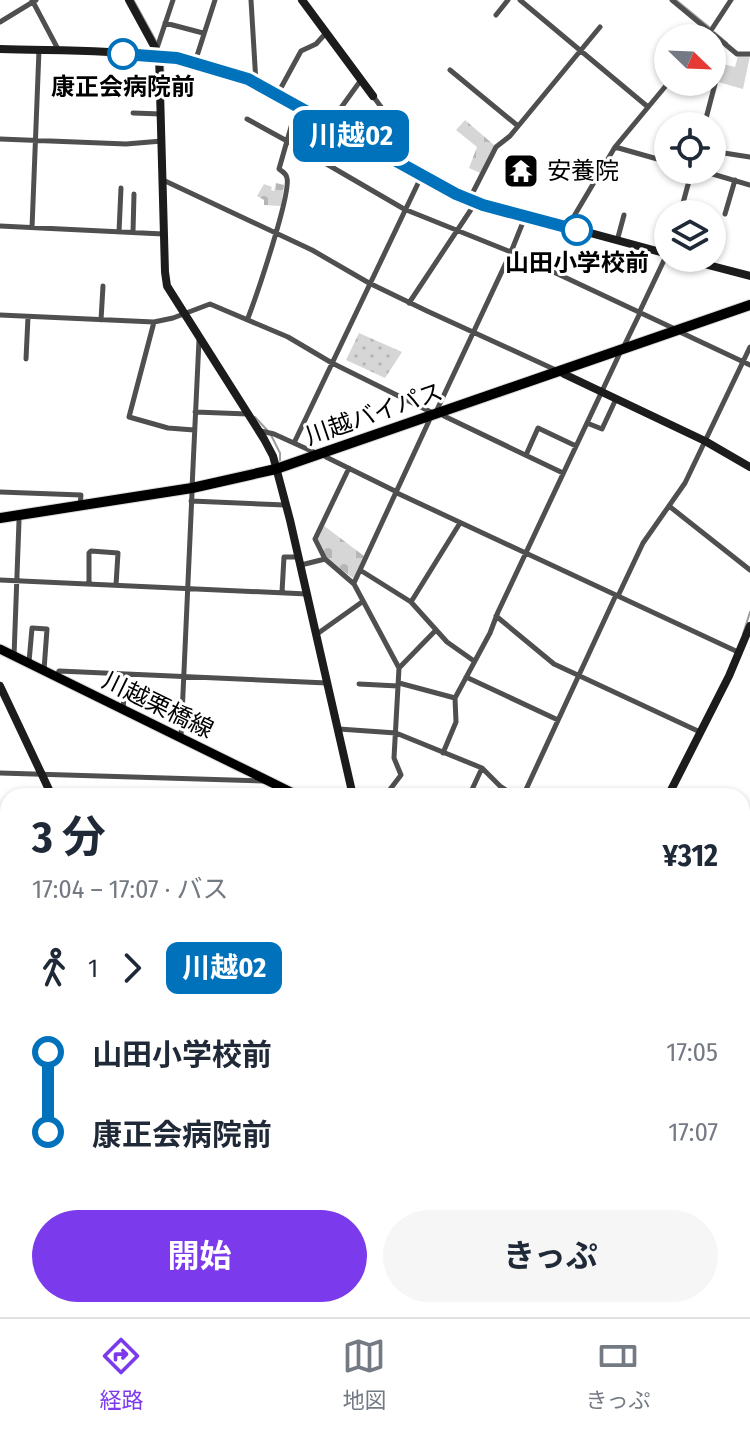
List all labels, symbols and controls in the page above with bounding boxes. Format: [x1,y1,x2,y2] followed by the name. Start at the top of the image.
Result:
[654,24,726,96] north arrow
[654,24,726,272] map controls
[108,39,138,69] marker: 康正会病院前
[51,73,195,101] place label: 康正会病院前
[295,110,407,162] line badge: 川越02
[654,112,726,184] button: locate
[309,119,393,152] text: 川越02
[502,152,540,190] temple icon: 安養院
[547,157,619,185] place label: 安養院
[654,200,726,272] button: layers
[562,215,592,245] marker: 山田小学校前
[505,249,649,277] place label: 山田小学校前
[302,377,446,451] street label: 川越バイパス
[98,666,218,744] street label: 川越栗橋線
[32,811,106,864] text: 3 分
[663,838,718,874] text: ¥312
[32,874,228,905] text: 17:04 – 17:07 · バス
[32,946,76,990] icon: walk
[110,946,154,990] icon: forward
[182,951,266,984] text: 川越02
[88,953,98,984] text: 1
[92,1037,272,1073] text: 山田小学校前
[666,1037,718,1068] text: 17:05
[92,1117,272,1153] text: 康正会病院前
[668,1117,718,1148] text: 17:07
[32,1210,367,1302] button: 開始
[383,1210,718,1302] button: きっぷ
[99,1334,143,1414] tab: 経路
[342,1334,386,1414] tab: 地図
[585,1334,651,1414] tab: きっぷ

